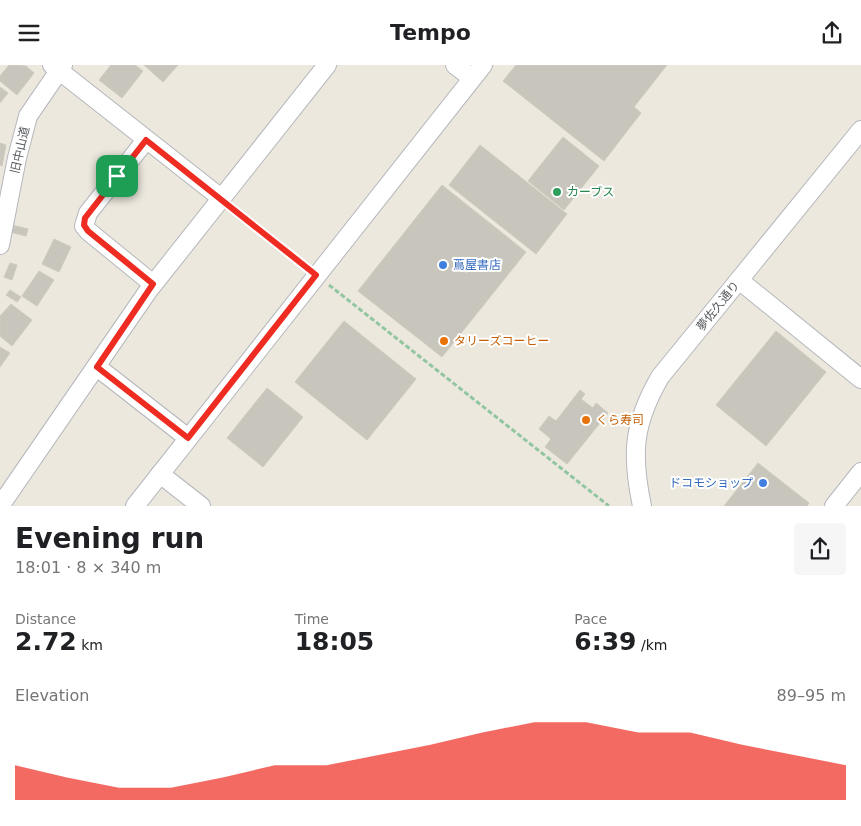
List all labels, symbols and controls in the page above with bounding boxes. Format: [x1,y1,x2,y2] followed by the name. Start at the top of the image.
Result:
[15,19,43,47] icon: menu
[818,19,846,47] icon: share
[390,20,471,45] text: Tempo
[8,125,32,175] street label: 旧中山道
[96,155,138,197] pin
[103,162,131,190] icon: arrive
[567,185,614,199] place label: カーブス
[551,186,563,198] marker: カーブス
[453,258,501,272] place label: 蔦屋書店
[437,259,449,271] marker: 蔦屋書店
[694,278,742,334] street label: 夢佐久通り
[454,334,549,348] place label: タリーズコーヒー
[438,335,450,347] marker: タリーズコーヒー
[596,413,644,427] place label: くら寿司
[580,414,592,426] marker: くら寿司
[669,476,753,490] place label: ドコモショップ
[757,477,769,489] marker: ドコモショップ
[15,522,204,555] text: Evening run
[794,523,846,575] button: share
[15,558,161,577] text: 18:01 · 8 × 340 m
[15,611,76,627] text: Distance
[295,611,329,627] text: Time
[574,611,607,627] text: Pace
[15,627,77,656] text: 2.72
[295,627,374,656] text: 18:05
[574,627,637,656] text: 6:39
[77,637,103,653] text: km
[637,637,667,653] text: /km
[15,686,89,705] text: Elevation
[777,686,846,705] text: 89–95 m

